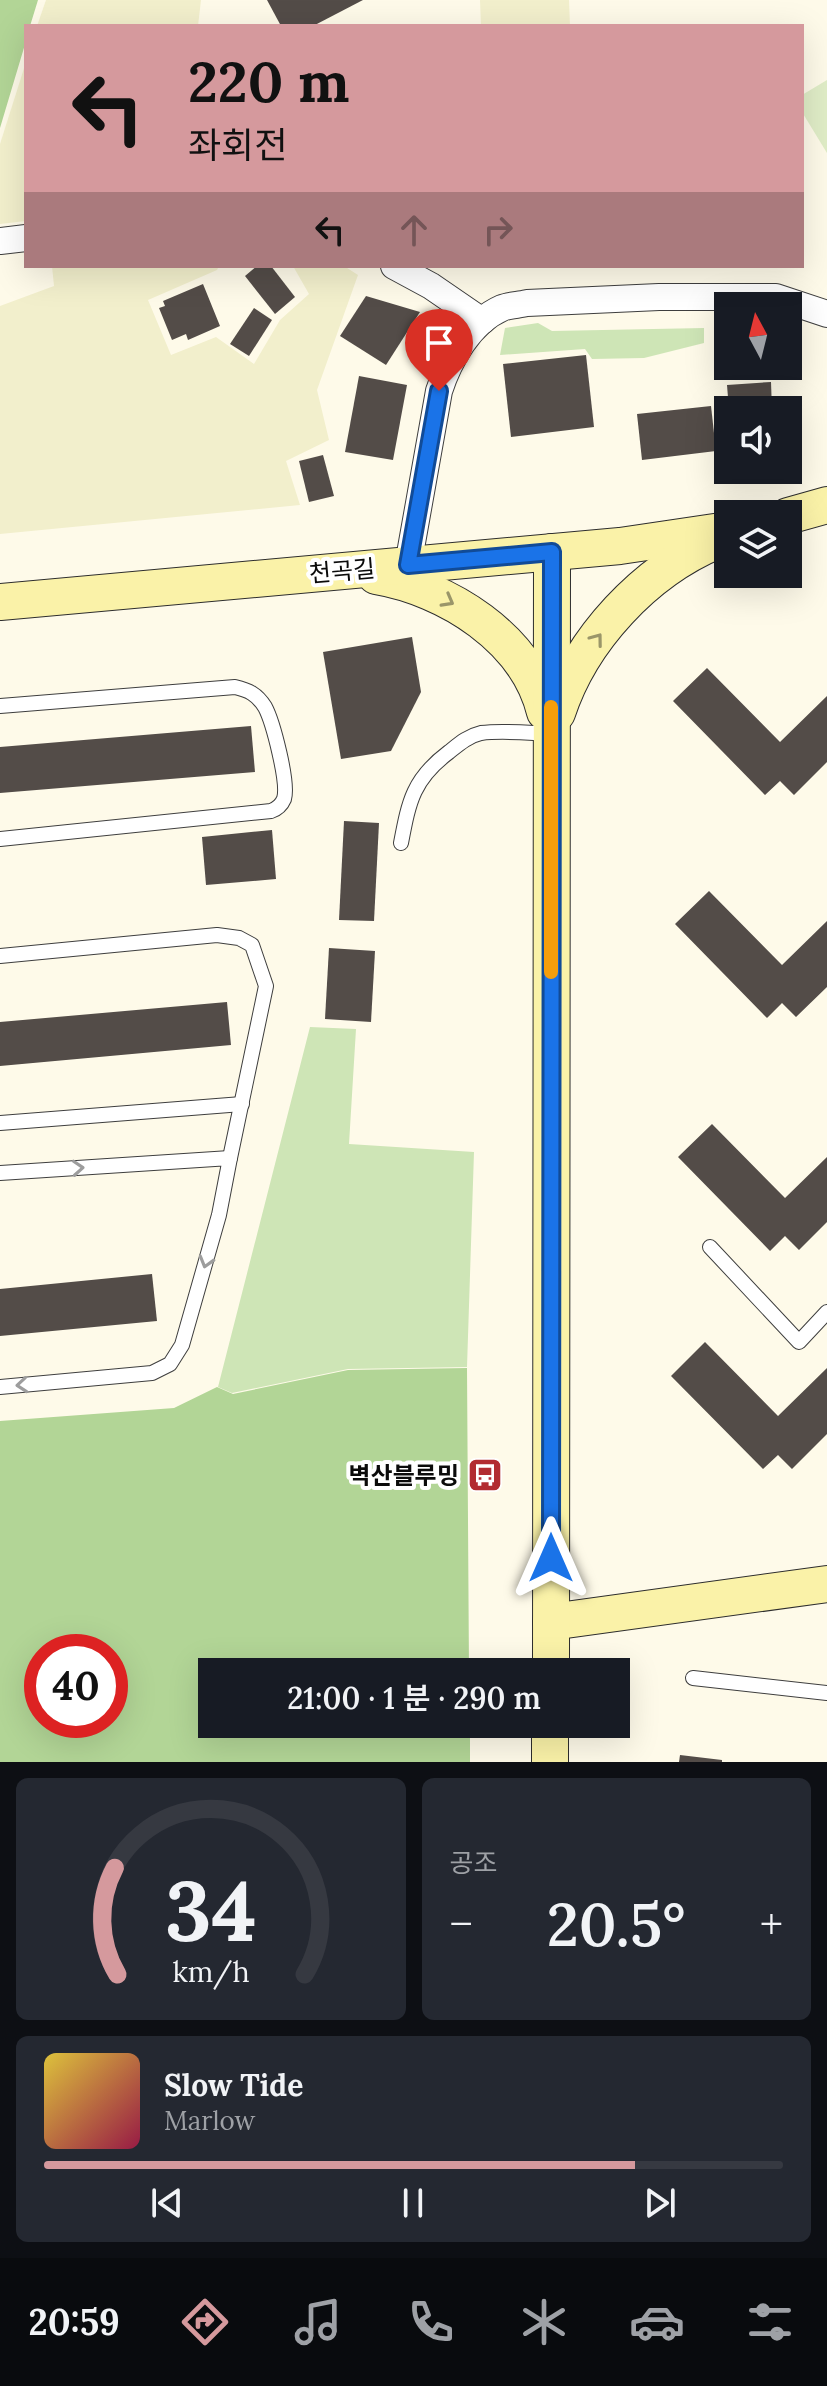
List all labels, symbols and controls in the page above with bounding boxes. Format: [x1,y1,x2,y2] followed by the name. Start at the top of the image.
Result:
[188,46,350,117] text: 220 m
[56,56,160,160] icon: left
[188,122,287,168] text: 좌회전
[308,208,352,252] icon: left
[392,208,436,252] icon: ahead
[476,208,520,252] icon: right
[714,292,802,380] north arrow
[714,292,802,588] map controls
[405,309,473,391] pin
[417,321,461,365] icon: arrive
[714,396,802,484] button: sound
[714,500,802,588] button: layers
[308,553,376,589] street label: 천곡길
[439,592,454,607] one-way arrow
[588,634,602,648] one-way arrow
[72,1160,85,1177] one-way arrow
[199,1254,215,1268] one-way arrow
[15,1376,28,1393] one-way arrow
[466,1456,504,1494] bus stop icon: 벽산블루밍
[349,1460,459,1491] place label: 벽산블루밍
[509,1516,593,1600] position arrow
[24,1634,128,1738] speed limit sign: 40
[287,1679,541,1717] text: 21:00 · 1 분 · 290 m
[450,1846,497,1879] text: 공조
[165,1857,257,1964] text: 34
[547,1886,686,1962] text: 20.5°
[450,1896,473,1952] text: −
[760,1896,783,1952] text: +
[172,1953,249,1990] text: km/h
[164,2066,303,2104] text: Slow Tide
[164,2104,255,2137] text: Marlow
[145,2181,189,2225] icon: previous
[391,2181,435,2225] icon: pause
[638,2181,682,2225] icon: next
[177,2294,233,2350] icon: directions
[290,2294,346,2350] icon: music
[403,2294,459,2350] icon: phone
[516,2294,572,2350] icon: climate
[629,2294,685,2350] icon: car
[742,2294,798,2350] icon: filters
[29,2299,120,2345] text: 20:59

